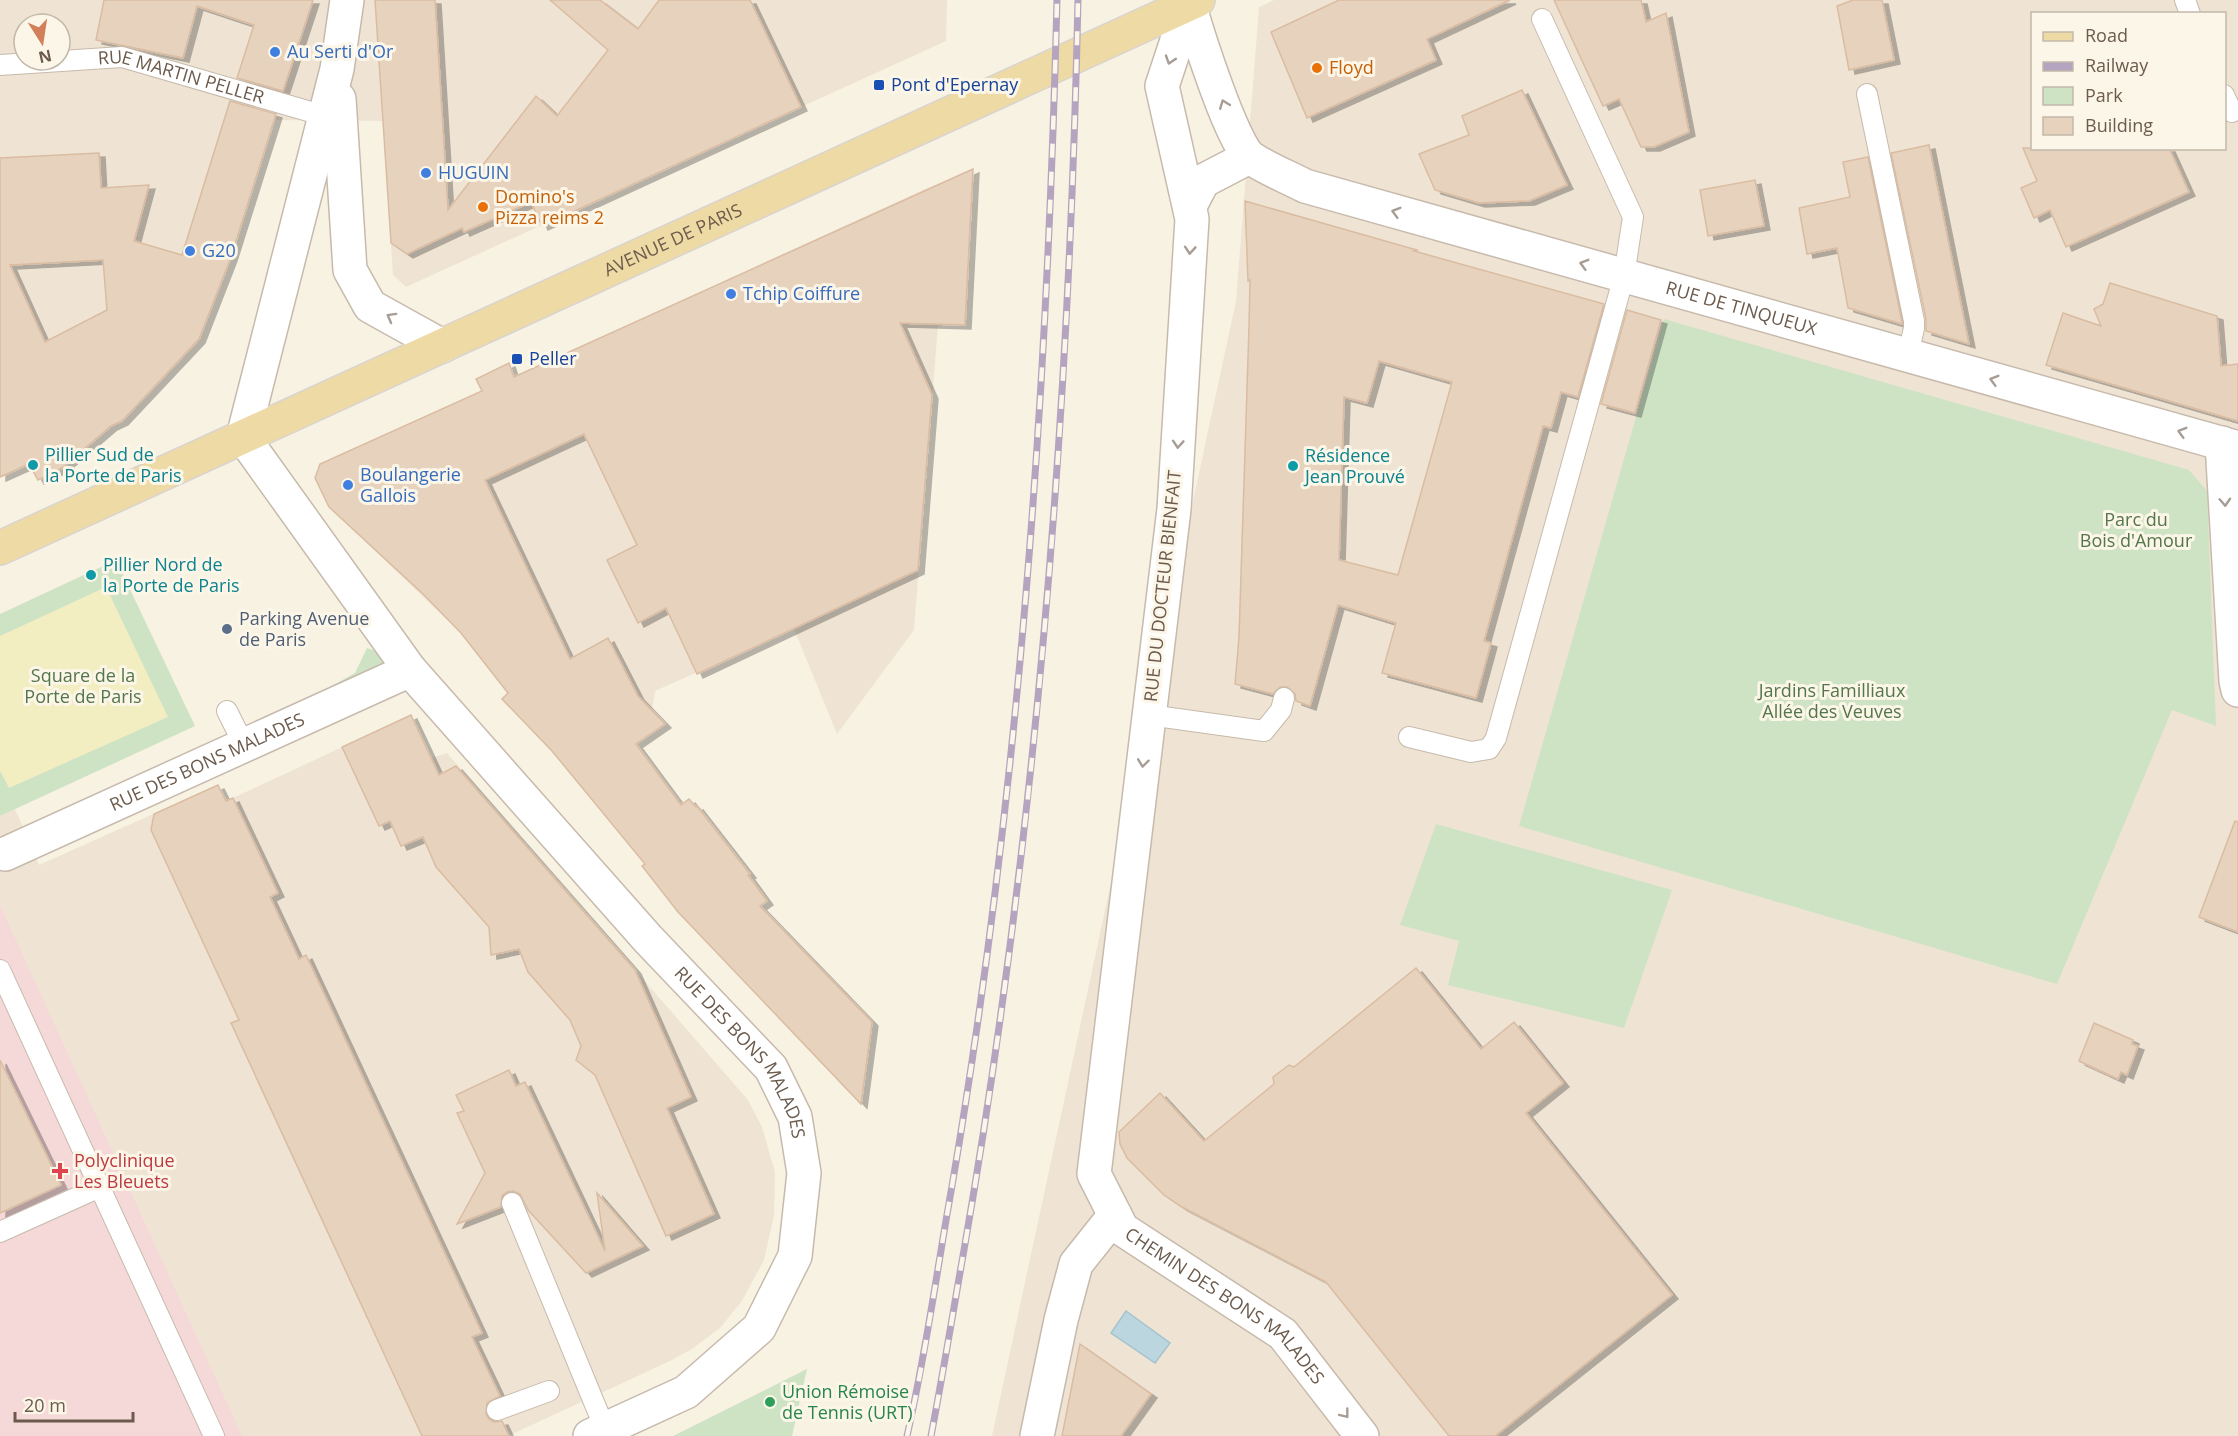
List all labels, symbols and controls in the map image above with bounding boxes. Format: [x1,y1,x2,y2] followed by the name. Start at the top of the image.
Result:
[12,12,72,72] north arrow
[2031,12,2226,150] legend
[2085,23,2128,47] text: Road
[287,39,394,63] place label: Au Serti d'Or
[97,44,267,109] street label: RUE MARTIN PELLER
[36,45,54,69] text: N
[268,45,282,59] marker: Au Serti d'Or
[2085,53,2149,77] text: Railway
[1165,54,1177,65] one-way arrow
[1329,55,1374,79] place label: Floyd
[1310,61,1324,75] marker: Floyd
[891,72,1019,96] place label: Pont d'Epernay
[872,78,886,92] marker: Pont d'Epernay
[2085,83,2123,107] text: Park
[1219,100,1231,111] one-way arrow
[2085,113,2153,137] text: Building
[438,160,509,184] place label: HUGUIN
[419,166,433,180] marker: HUGUIN
[495,184,604,229] place label: Domino's Pizza reims 2
[600,197,746,281] street label: AVENUE DE PARIS
[476,200,490,214] marker: Domino's Pizza reims 2
[1391,206,1401,219] one-way arrow
[202,238,236,262] place label: G20
[183,244,197,258] marker: G20
[1184,245,1197,254] one-way arrow
[1579,259,1589,272] one-way arrow
[1663,275,1820,340] street label: RUE DE TINQUEUX
[743,281,860,305] place label: Tchip Coiffure
[724,287,738,301] marker: Tchip Coiffure
[387,313,398,324] one-way arrow
[529,346,577,370] place label: Peller
[510,352,524,366] marker: Peller
[1989,374,1999,387] one-way arrow
[2177,427,2188,439] one-way arrow
[1172,440,1185,449] one-way arrow
[45,442,182,487] place label: Pillier Sud de la Porte de Paris
[1303,443,1405,488] place label: Résidence Jean Prouvé
[26,458,40,472] marker: Pillier Sud de la Porte de Paris
[1286,459,1300,473] marker: Résidence Jean Prouvé
[360,462,461,507] place label: Boulangerie Gallois
[1138,469,1186,703] street label: RUE DU DOCTEUR BIENFAIT
[341,478,355,492] marker: Boulangerie Gallois
[2218,497,2231,506] one-way arrow
[2080,507,2193,552] park label: Parc du Bois d'Amour
[103,552,240,597] place label: Pillier Nord de la Porte de Paris
[84,568,98,582] marker: Pillier Nord de la Porte de Paris
[239,606,369,651] place label: Parking Avenue de Paris
[220,622,234,636] marker: Parking Avenue de Paris
[24,663,142,708] park label: Square de la Porte de Paris
[1757,678,1906,723] park label: Jardins Familliaux Allée des Veuves
[105,707,308,816] street label: RUE DES BONS MALADES
[1138,759,1150,768] one-way arrow
[670,961,811,1140] street label: RUE DES BONS MALADES
[74,1148,175,1193] place label: Polyclinique Les Bleuets
[51,1162,69,1180] marker: Polyclinique Les Bleuets
[1121,1221,1330,1389] street label: CHEMIN DES BONS MALADES
[782,1379,912,1424] place label: Union Rémoise de Tennis (URT)
[15,1385,134,1423] scale bar
[24,1393,66,1417] text: 20 m
[763,1395,777,1409] marker: Union Rémoise de Tennis (URT)
[1337,1407,1348,1418] one-way arrow

